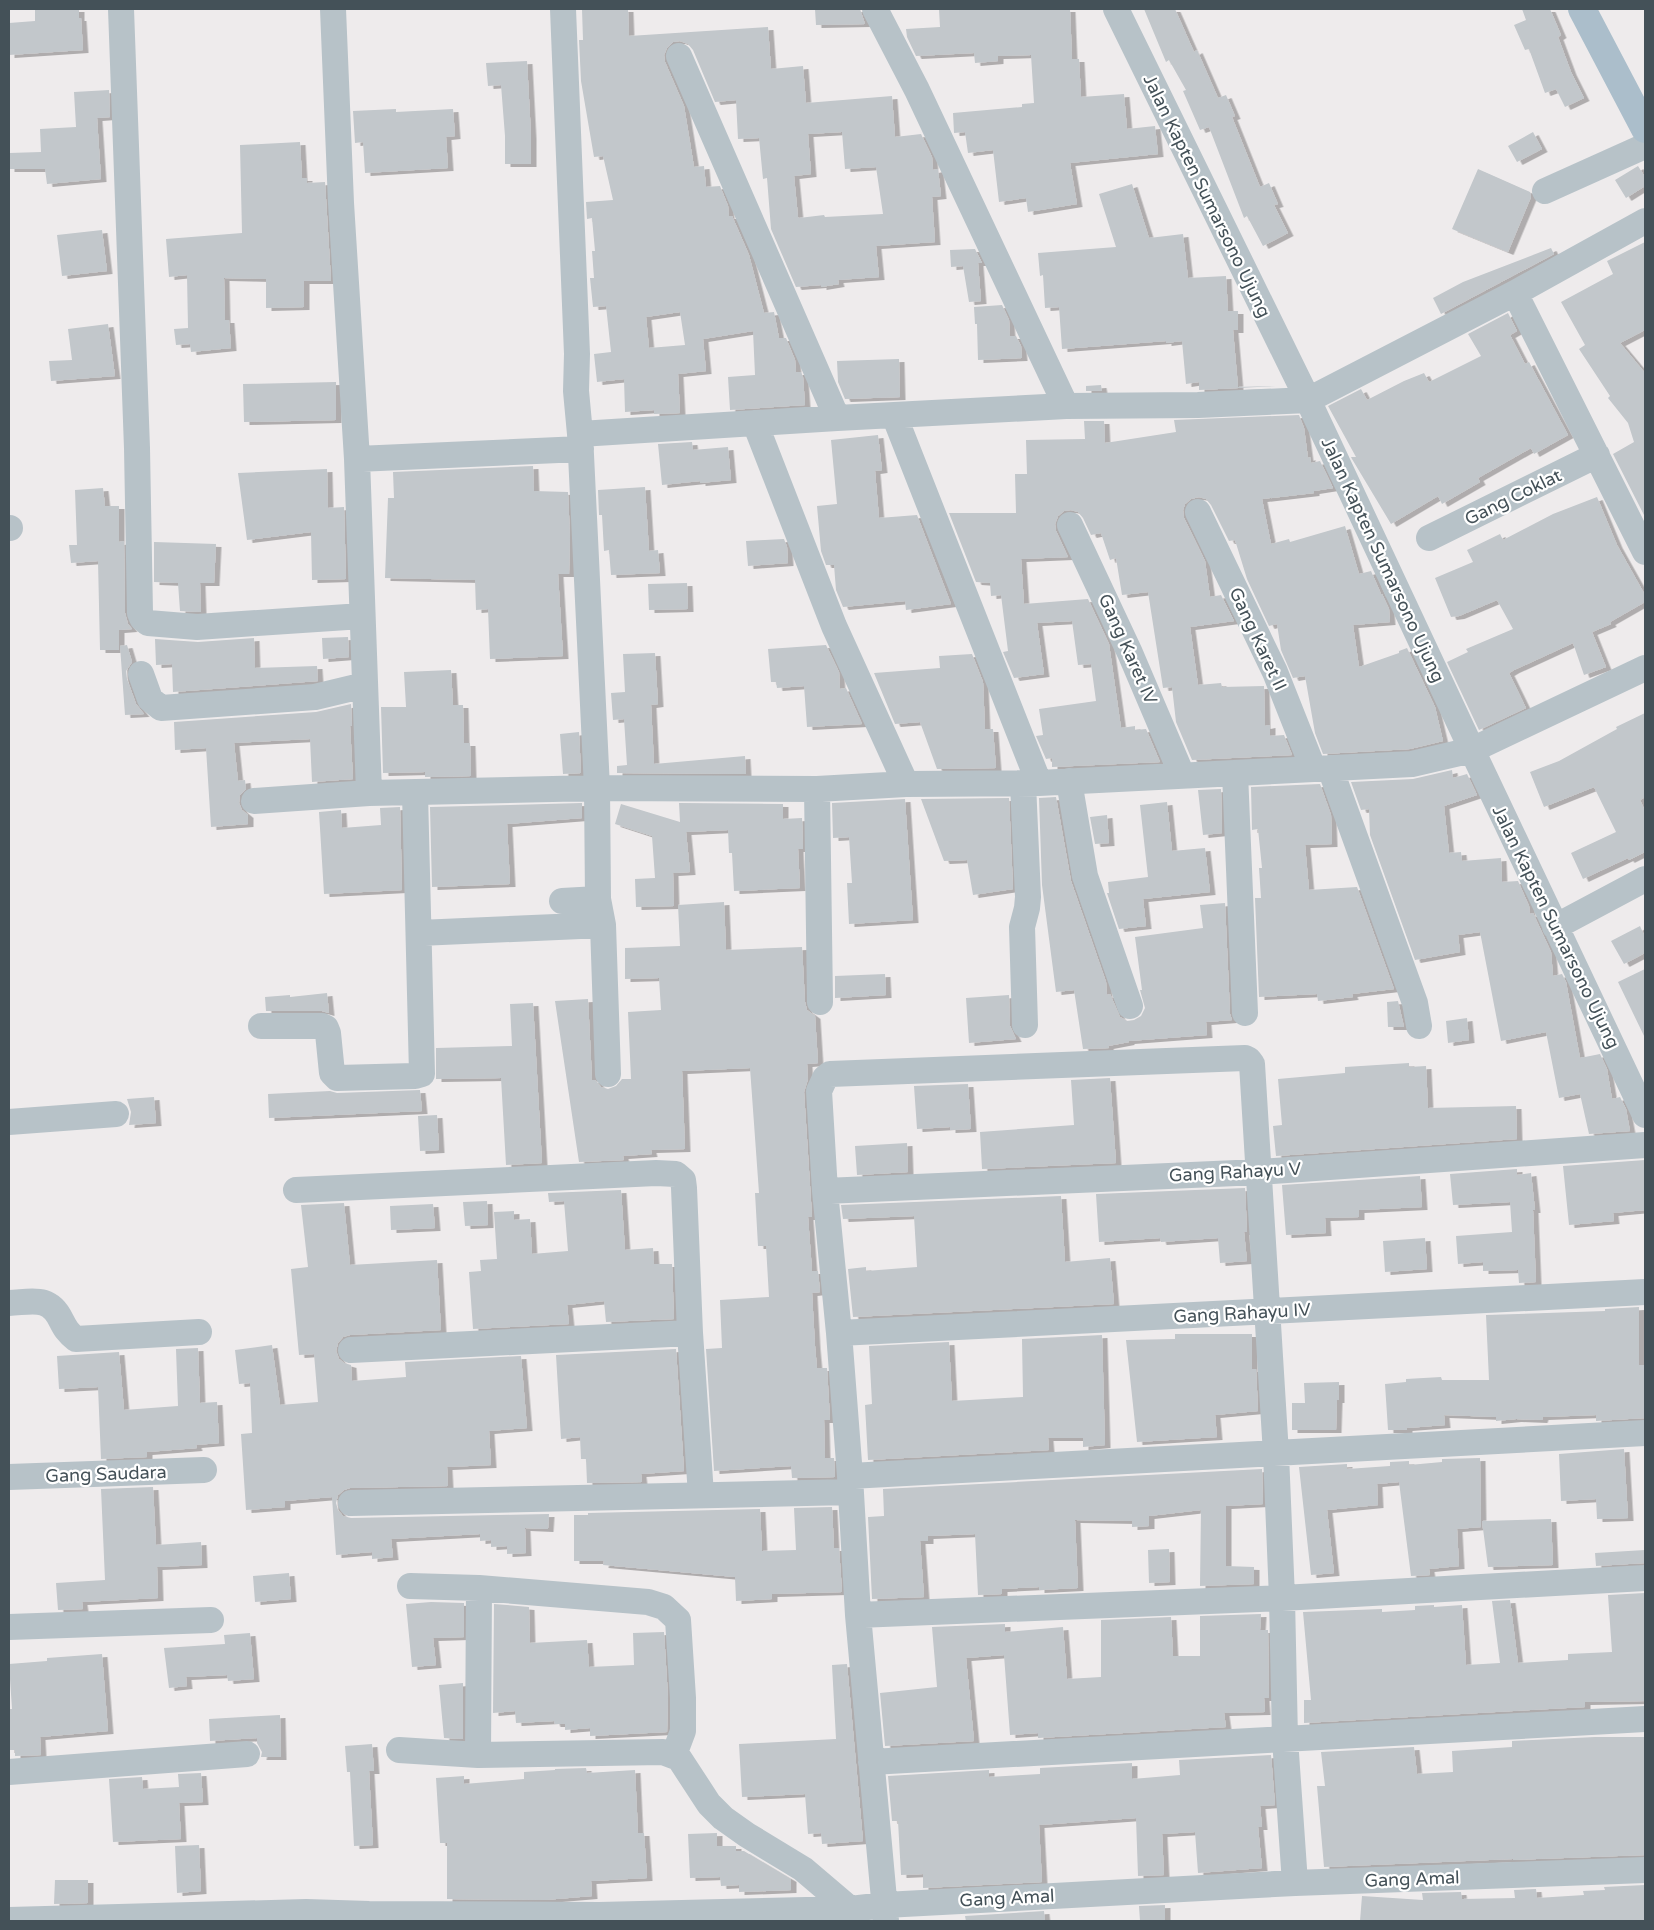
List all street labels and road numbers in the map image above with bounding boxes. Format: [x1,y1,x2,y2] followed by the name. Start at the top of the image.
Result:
[1138,71,1276,321] street label: Jalan Kapten Sumarsono Ujung
[1316,434,1450,686] street label: Jalan Kapten Sumarsono Ujung
[1461,464,1565,530] street label: Gang Coklat
[1224,584,1292,694] street label: Gang Karet II
[1094,590,1162,708] street label: Gang Karet IV
[1487,802,1625,1052] street label: Jalan Kapten Sumarsono Ujung
[1168,1158,1302,1186] street label: Gang Rahayu V
[1173,1298,1312,1328] street label: Gang Rahayu IV
[45,1461,167,1487] street label: Gang Saudara
[1364,1866,1460,1892] street label: Gang Amal
[959,1885,1055,1911] street label: Gang Amal

